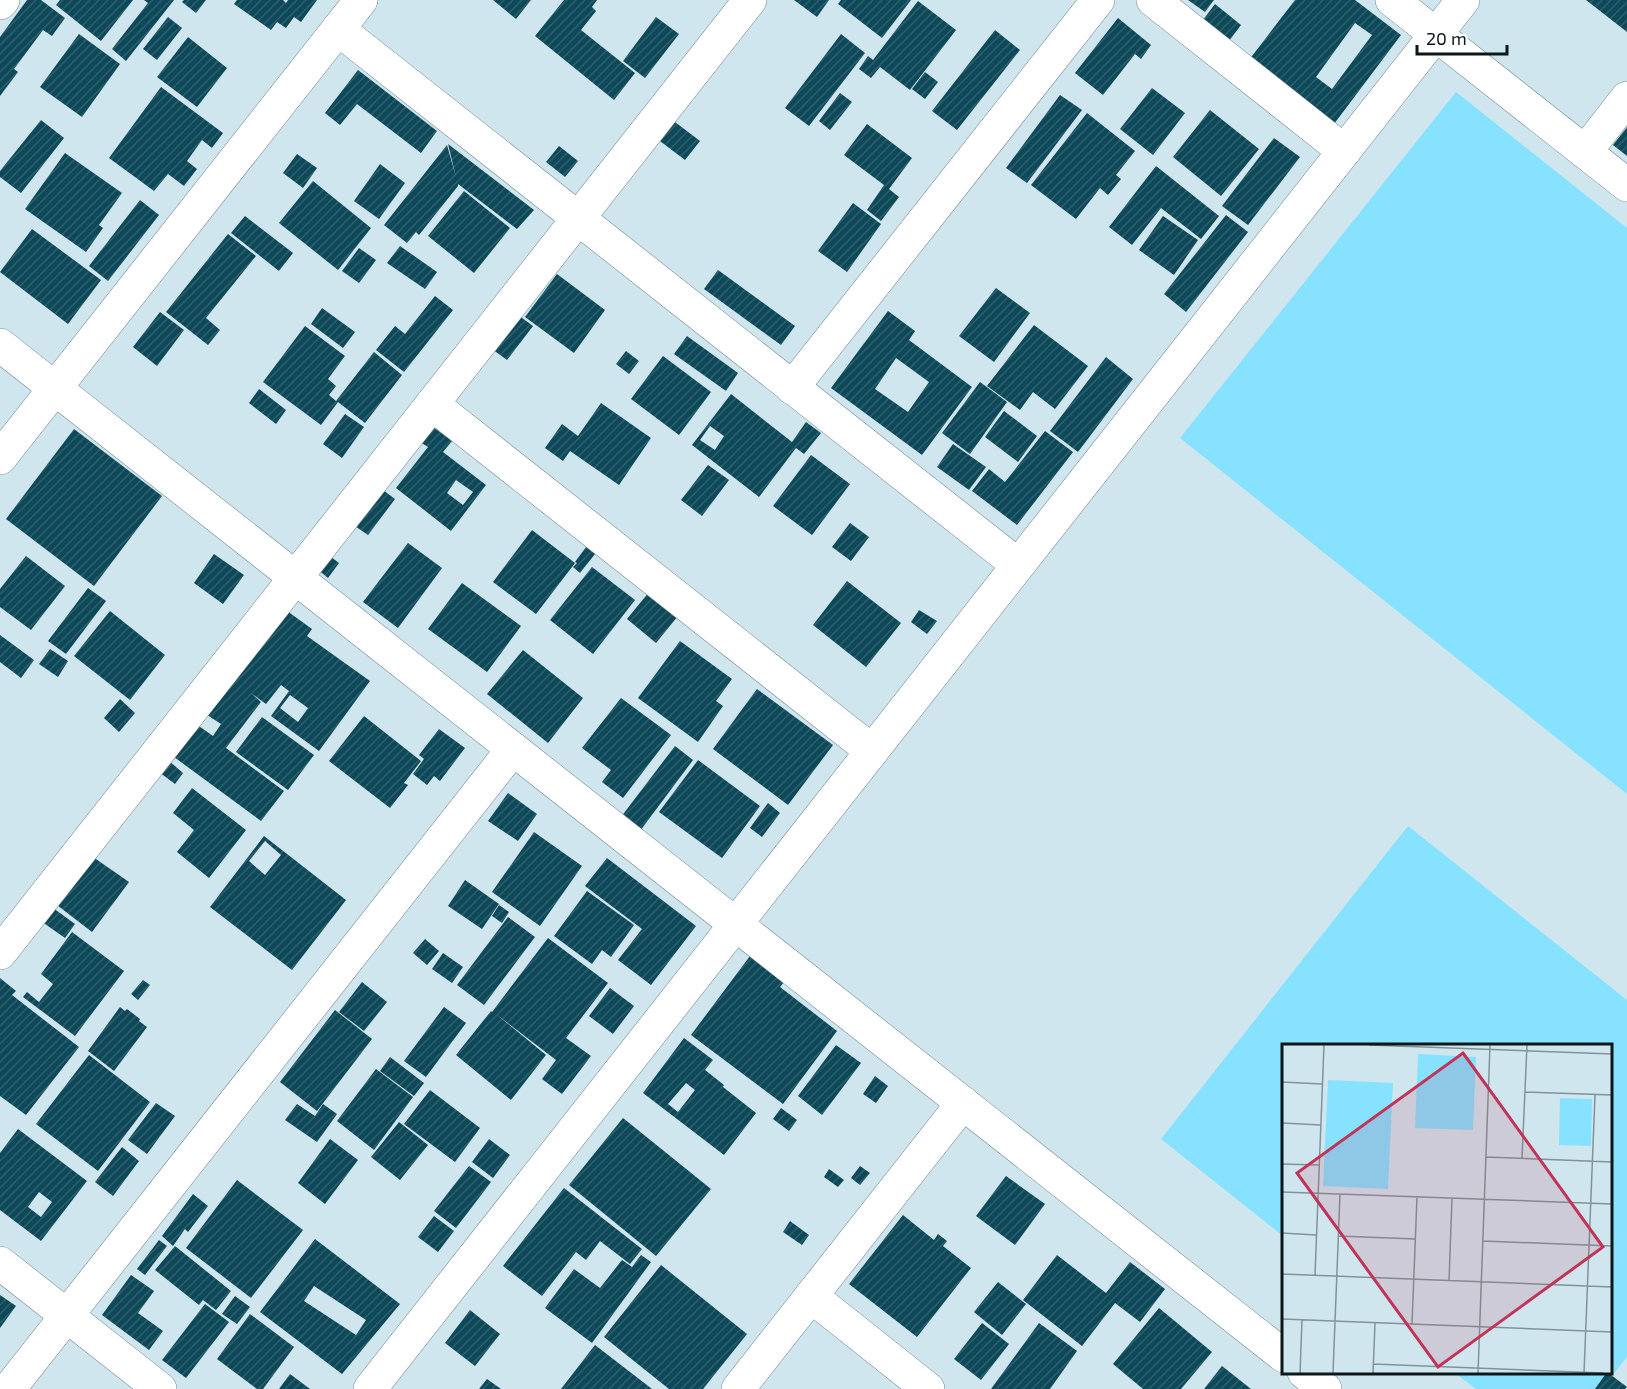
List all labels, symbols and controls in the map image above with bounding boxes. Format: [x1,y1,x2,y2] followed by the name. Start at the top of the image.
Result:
[1417,18,1507,56] scale bar
[1426,27,1467,49] text: 20 m
[1282,1044,1612,1374] inset map

